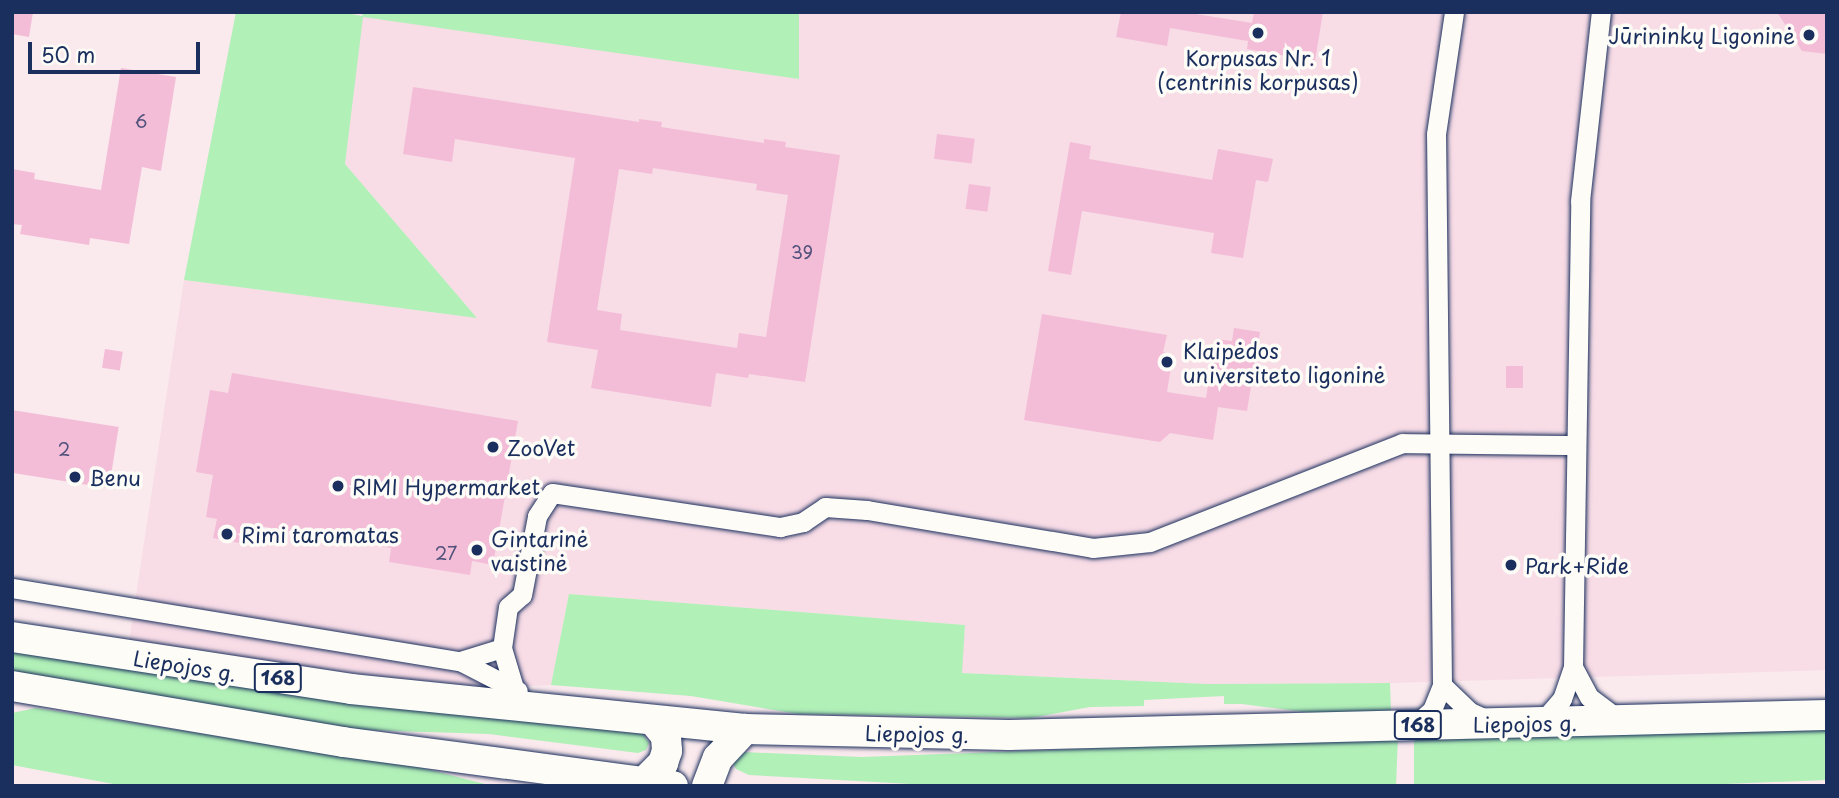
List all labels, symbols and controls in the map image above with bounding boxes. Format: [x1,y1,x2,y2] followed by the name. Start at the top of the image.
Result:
[1608,22,1795,48] place label: Jūrininkų Ligoninė
[1250,25,1266,41] marker: Korpusas Nr. 1 (centrinis korpusas)
[1801,27,1817,43] marker: Jūrininkų Ligoninė
[32,28,203,72] scale bar
[41,38,95,70] text: 50 m
[1157,44,1359,94] place label: Korpusas Nr. 1 (centrinis korpusas)
[135,110,147,132] house number: 6
[791,241,813,263] house number: 39
[1183,337,1385,387] place label: Klaipėdos universiteto ligoninė
[1157,352,1177,372] marker: Klaipėdos universiteto ligoninė
[507,434,575,460] place label: ZooVet
[58,438,70,460] house number: 2
[485,439,501,455] marker: ZooVet
[89,464,141,490] place label: Benu
[67,469,83,485] marker: Benu
[352,473,540,499] place label: RIMI Hypermarket
[330,478,346,494] marker: RIMI Hypermarket
[241,521,399,547] place label: Rimi taromatas
[491,525,588,575] place label: Gintarinė vaistinė
[219,526,235,542] marker: Rimi taromatas
[435,542,457,564] house number: 27
[469,542,485,558] marker: Gintarinė vaistinė
[1525,552,1629,578] place label: Park+Ride
[1503,557,1519,573] marker: Park+Ride
[132,644,238,686] street label: Liepojos g.
[254,663,302,694] road number: 168
[1473,709,1577,737] street label: Liepojos g.
[1394,710,1442,740] road number: 168
[865,719,969,747] street label: Liepojos g.

